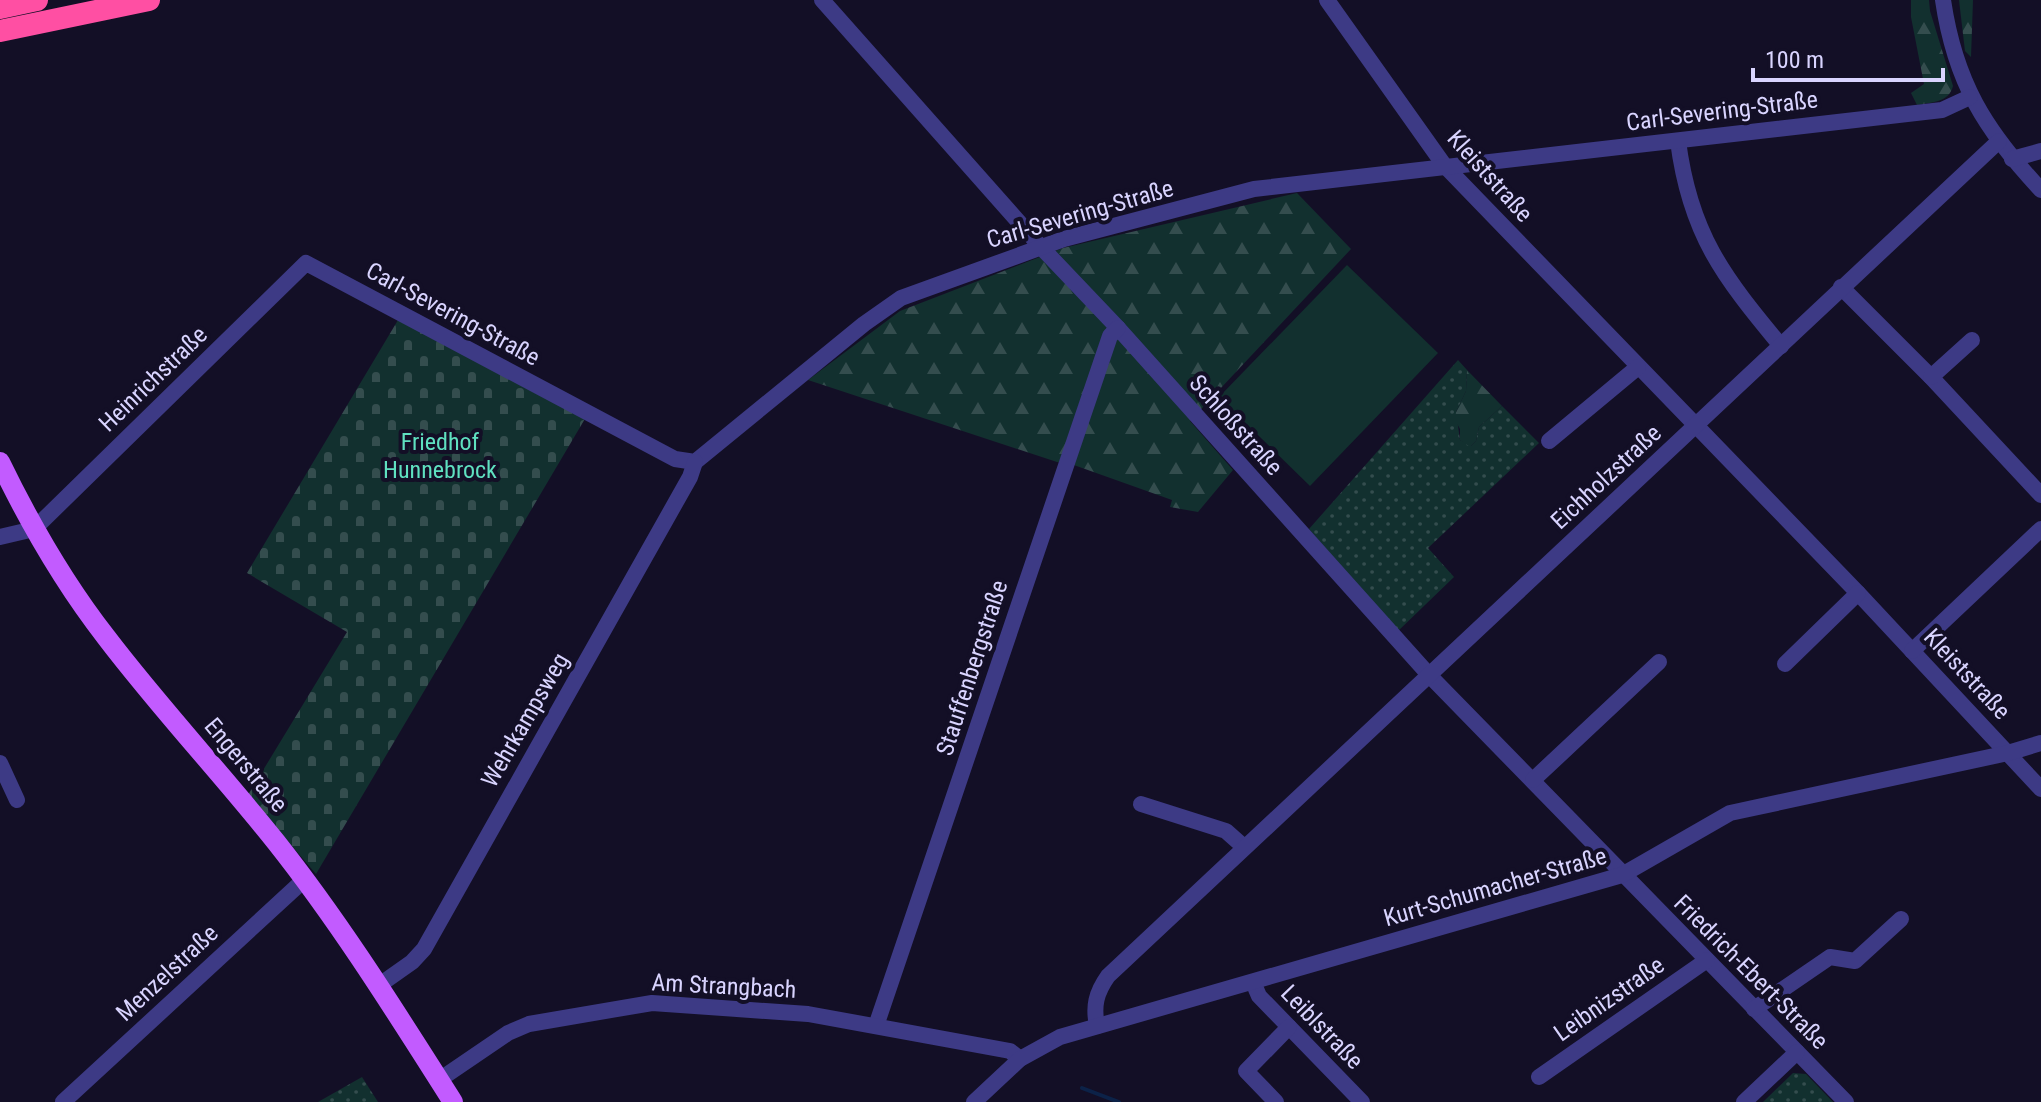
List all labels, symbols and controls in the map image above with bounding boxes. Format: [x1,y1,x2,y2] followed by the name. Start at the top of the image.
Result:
[1753,32,1943,82] scale bar
[1765,46,1824,74] text: 100 m
[1625,85,1819,137] street label: Carl-Severing-Straße
[1442,124,1538,228] street label: Kleiststraße
[984,174,1176,254] street label: Carl-Severing-Straße
[361,256,545,372] street label: Carl-Severing-Straße
[93,321,213,437] street label: Heinrichstraße
[1184,369,1288,481] street label: Schloßstraße
[1545,419,1667,535] street label: Eichholzstraße
[383,428,497,484] park label: Friedhof Hunnebrock
[930,577,1014,759] street label: Stauffenbergstraße
[1918,623,2016,725] street label: Kleiststraße
[475,648,575,792] street label: Wehrkampsweg
[199,712,293,818] street label: Engerstraße
[1380,842,1610,932] street label: Kurt-Schumacher-Straße
[1668,889,1834,1055] street label: Friedrich-Ebert-Straße
[111,919,223,1027] street label: Menzelstraße
[1549,951,1669,1047] street label: Leibnizstraße
[651,968,797,1004] street label: Am Strangbach
[1275,979,1369,1075] street label: Leiblstraße

